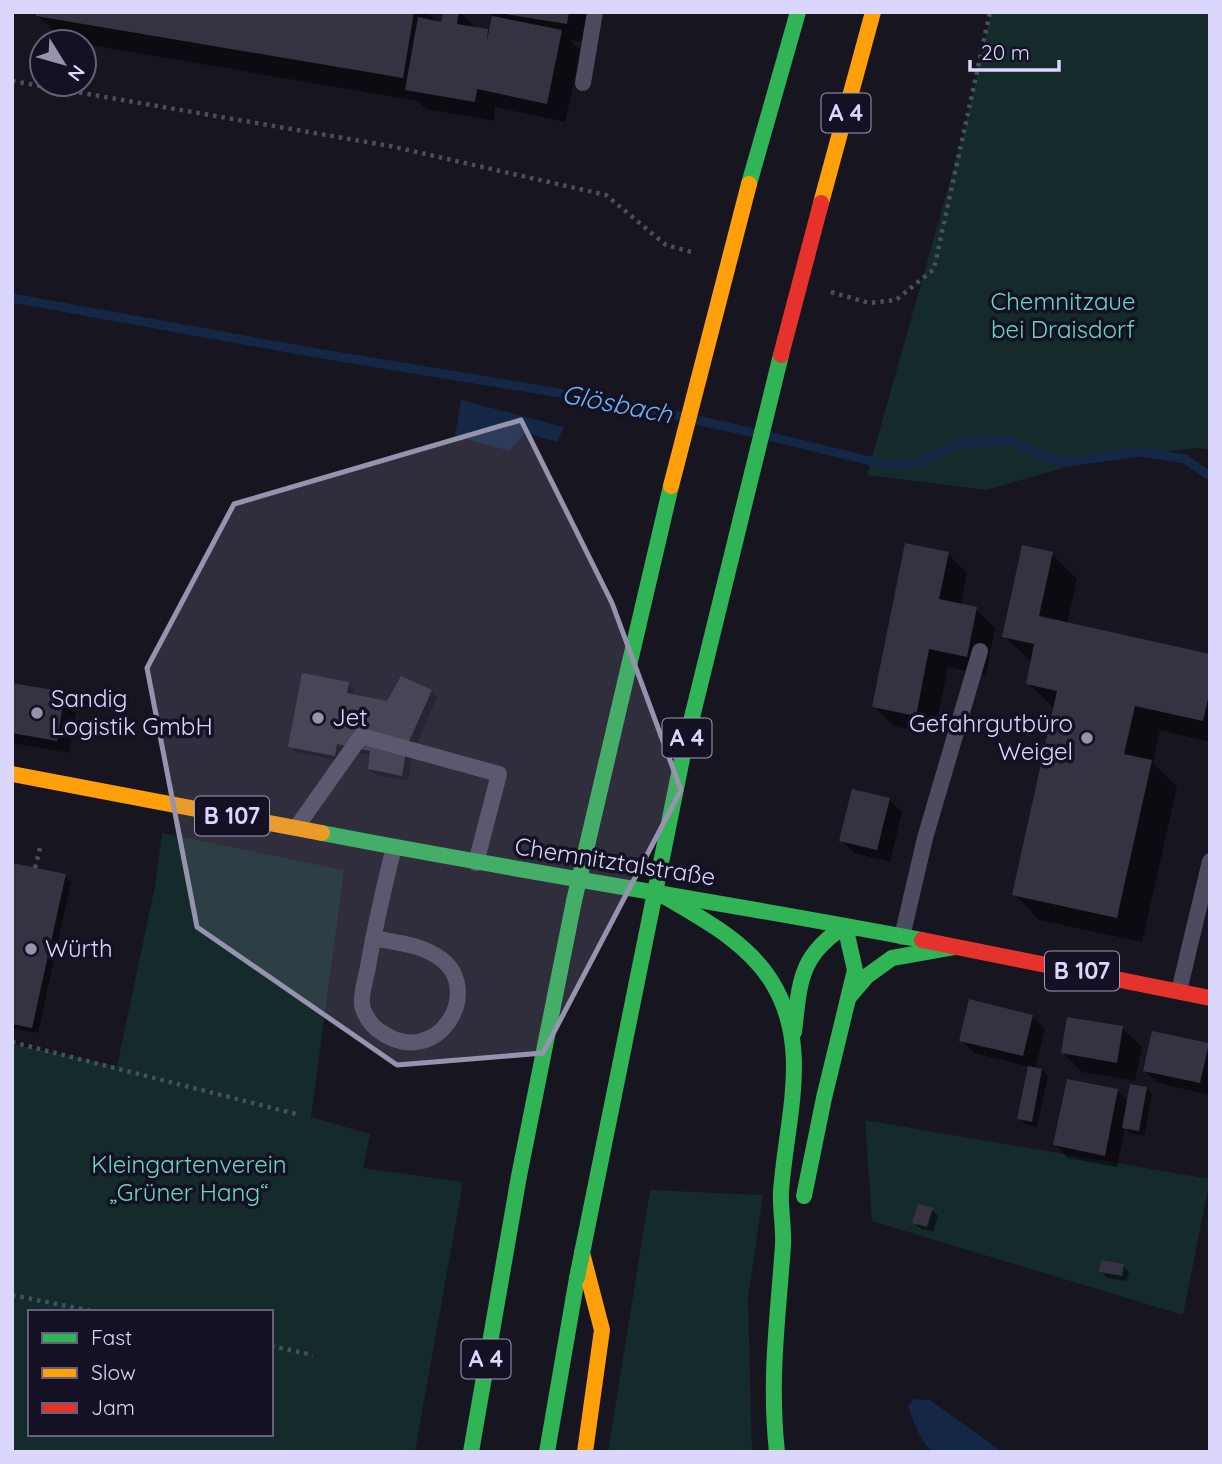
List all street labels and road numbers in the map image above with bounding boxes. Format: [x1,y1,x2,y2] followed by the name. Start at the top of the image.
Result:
[822,94,870,132] road number: A 4
[662,718,712,758] road number: A 4
[195,796,269,836] road number: B 107
[513,830,718,892] street label: Chemnitztalstraße
[1045,952,1119,990] road number: B 107
[462,1340,510,1378] road number: A 4

